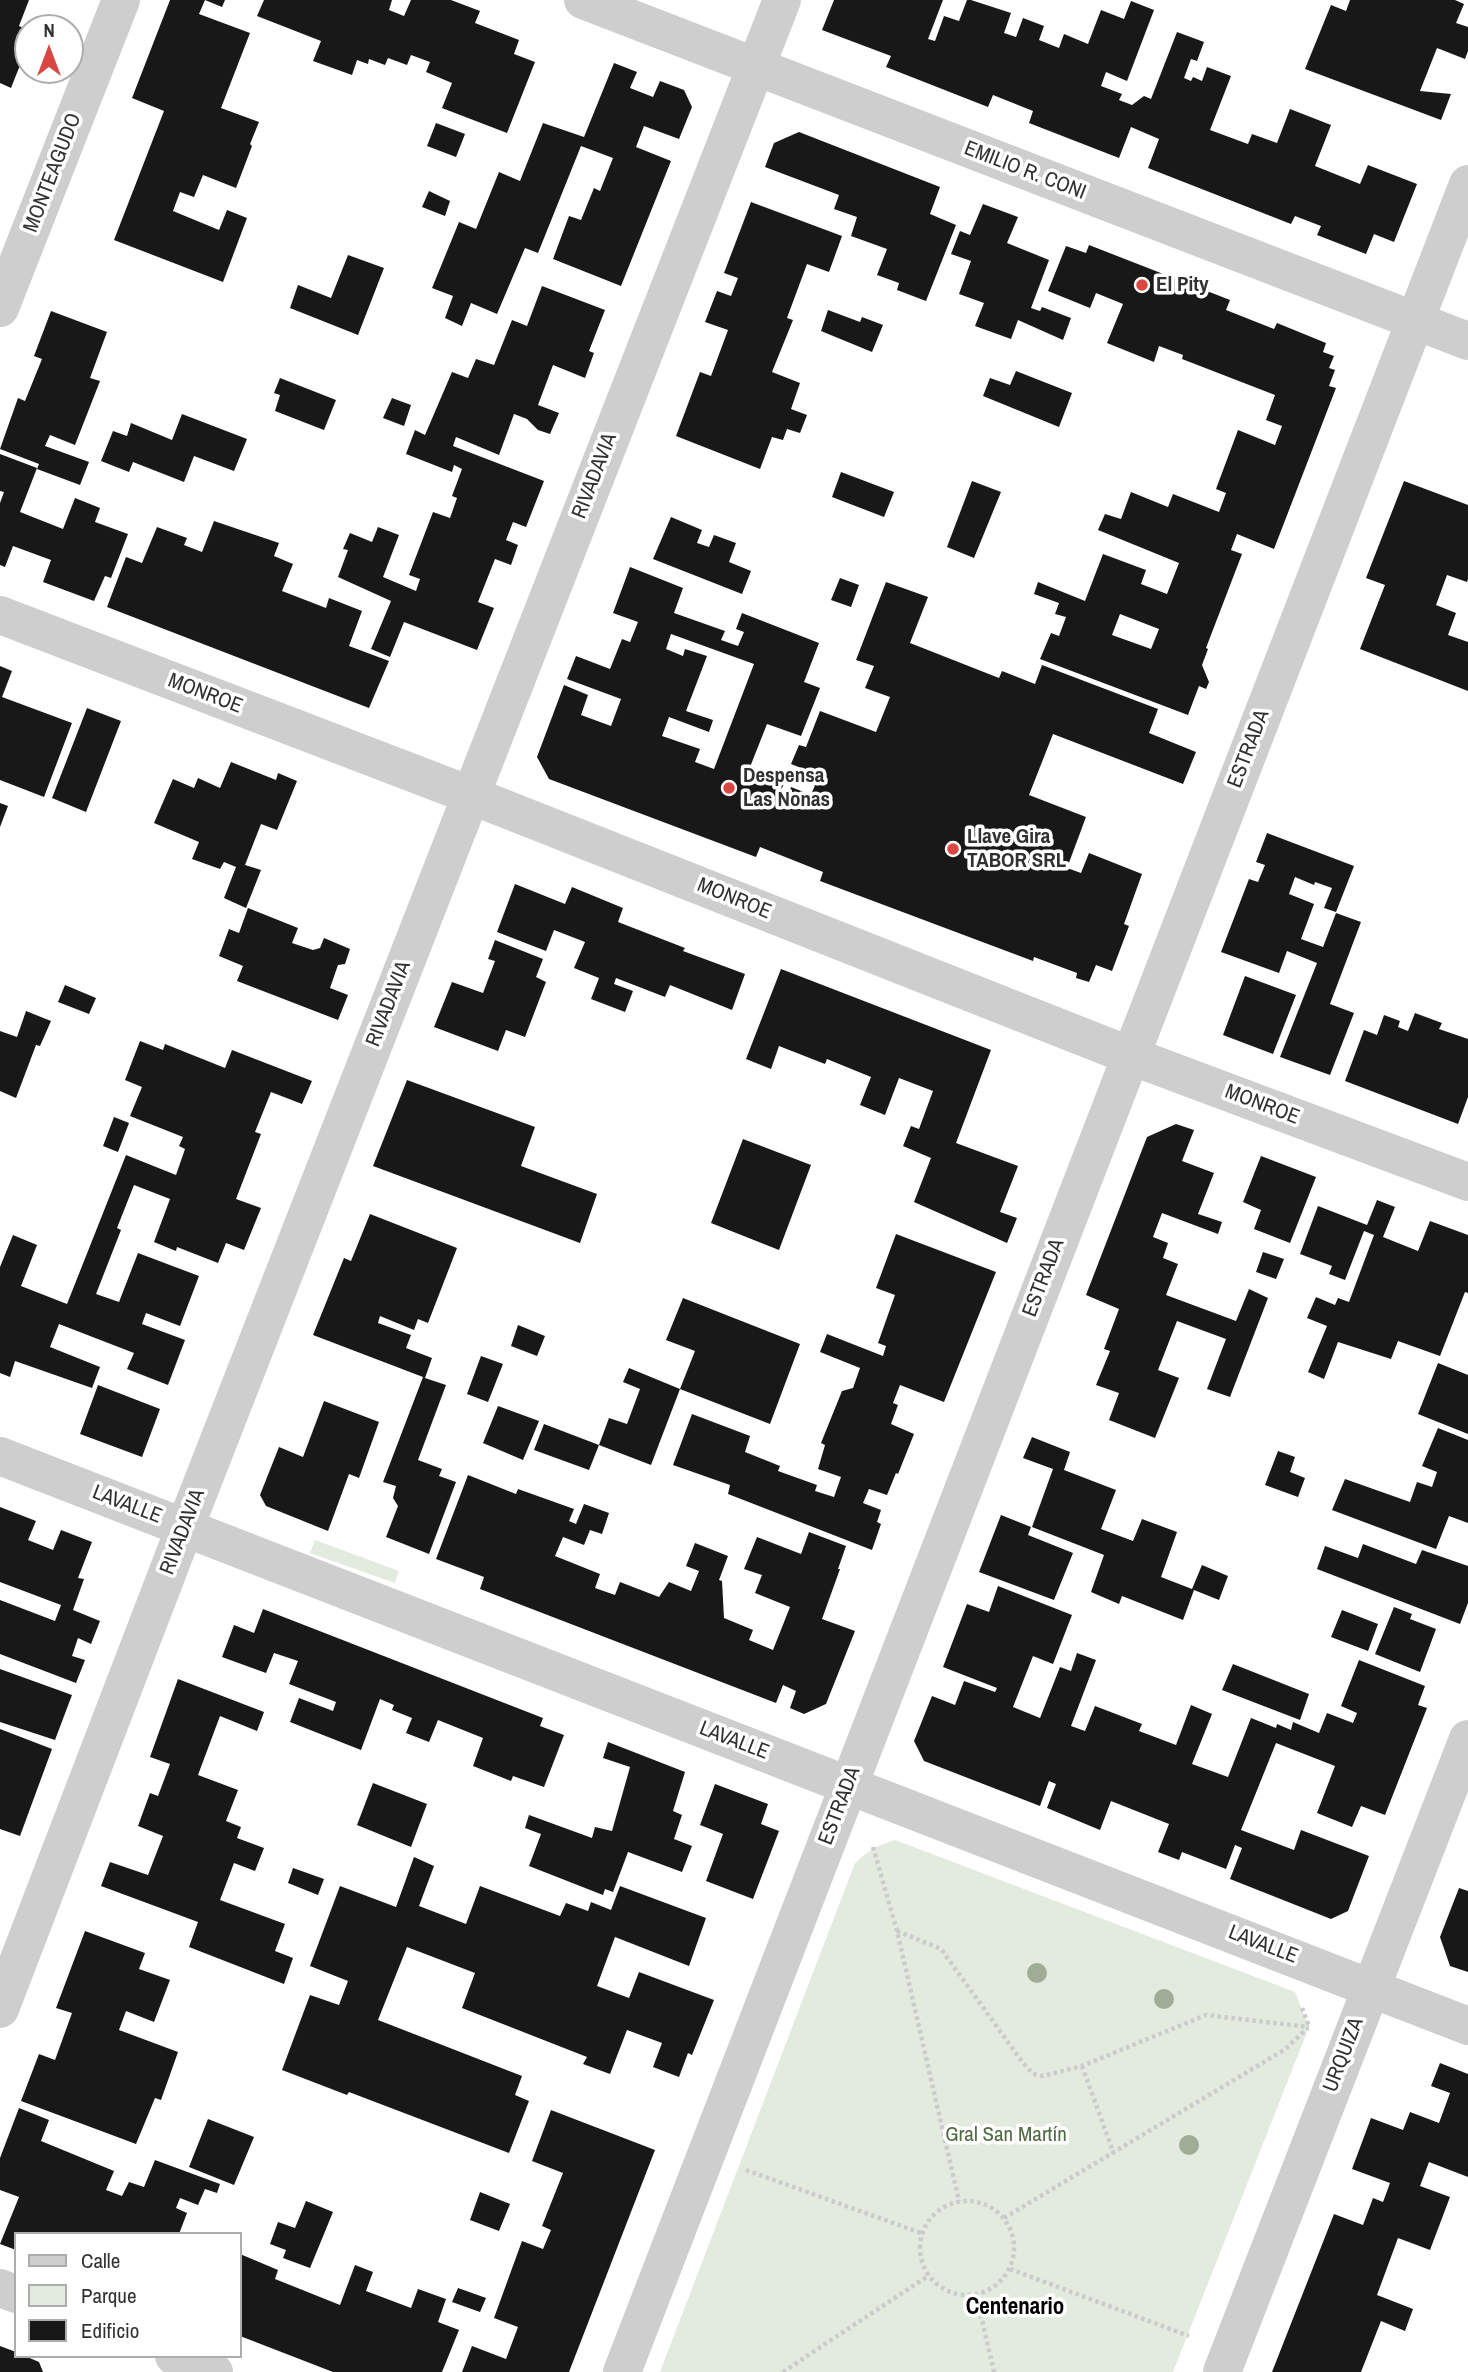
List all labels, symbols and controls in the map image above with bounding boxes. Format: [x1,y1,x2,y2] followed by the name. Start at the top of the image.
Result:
[14,14,84,84] north arrow
[43,17,55,43] text: N
[19,110,87,236] street label: MONTEAGUDO
[961,136,1089,206] street label: EMILIO R. CONI
[1156,272,1209,298] place label: El Pity
[1134,277,1150,293] marker: El Pity
[567,430,623,522] street label: RIVADAVIA
[164,668,246,720] street label: MONROE
[1223,707,1275,791] street label: ESTRADA
[743,763,830,813] place label: Despensa Las Nonas
[721,780,737,796] marker: Despensa Las Nonas
[967,824,1066,874] place label: Llave Gira TABOR SRL
[945,841,961,857] marker: Llave Gira TABOR SRL
[693,873,775,925] street label: MONROE
[361,958,417,1050] street label: RIVADAVIA
[1221,1079,1303,1131] street label: MONROE
[1018,1236,1070,1320] street label: ESTRADA
[89,1480,165,1530] street label: LAVALLE
[155,1486,211,1578] street label: RIVADAVIA
[696,1716,772,1766] street label: LAVALLE
[814,1764,866,1848] street label: ESTRADA
[1225,1920,1301,1970] street label: LAVALLE
[1318,2014,1370,2096] street label: URQUIZA
[945,2122,1067,2148] park label: Gral San Martín
[14,2232,242,2358] legend
[81,2246,120,2275] text: Calle
[81,2281,137,2310] text: Parque
[966,2294,1064,2322] district label: Centenario
[81,2316,139,2345] text: Edificio

